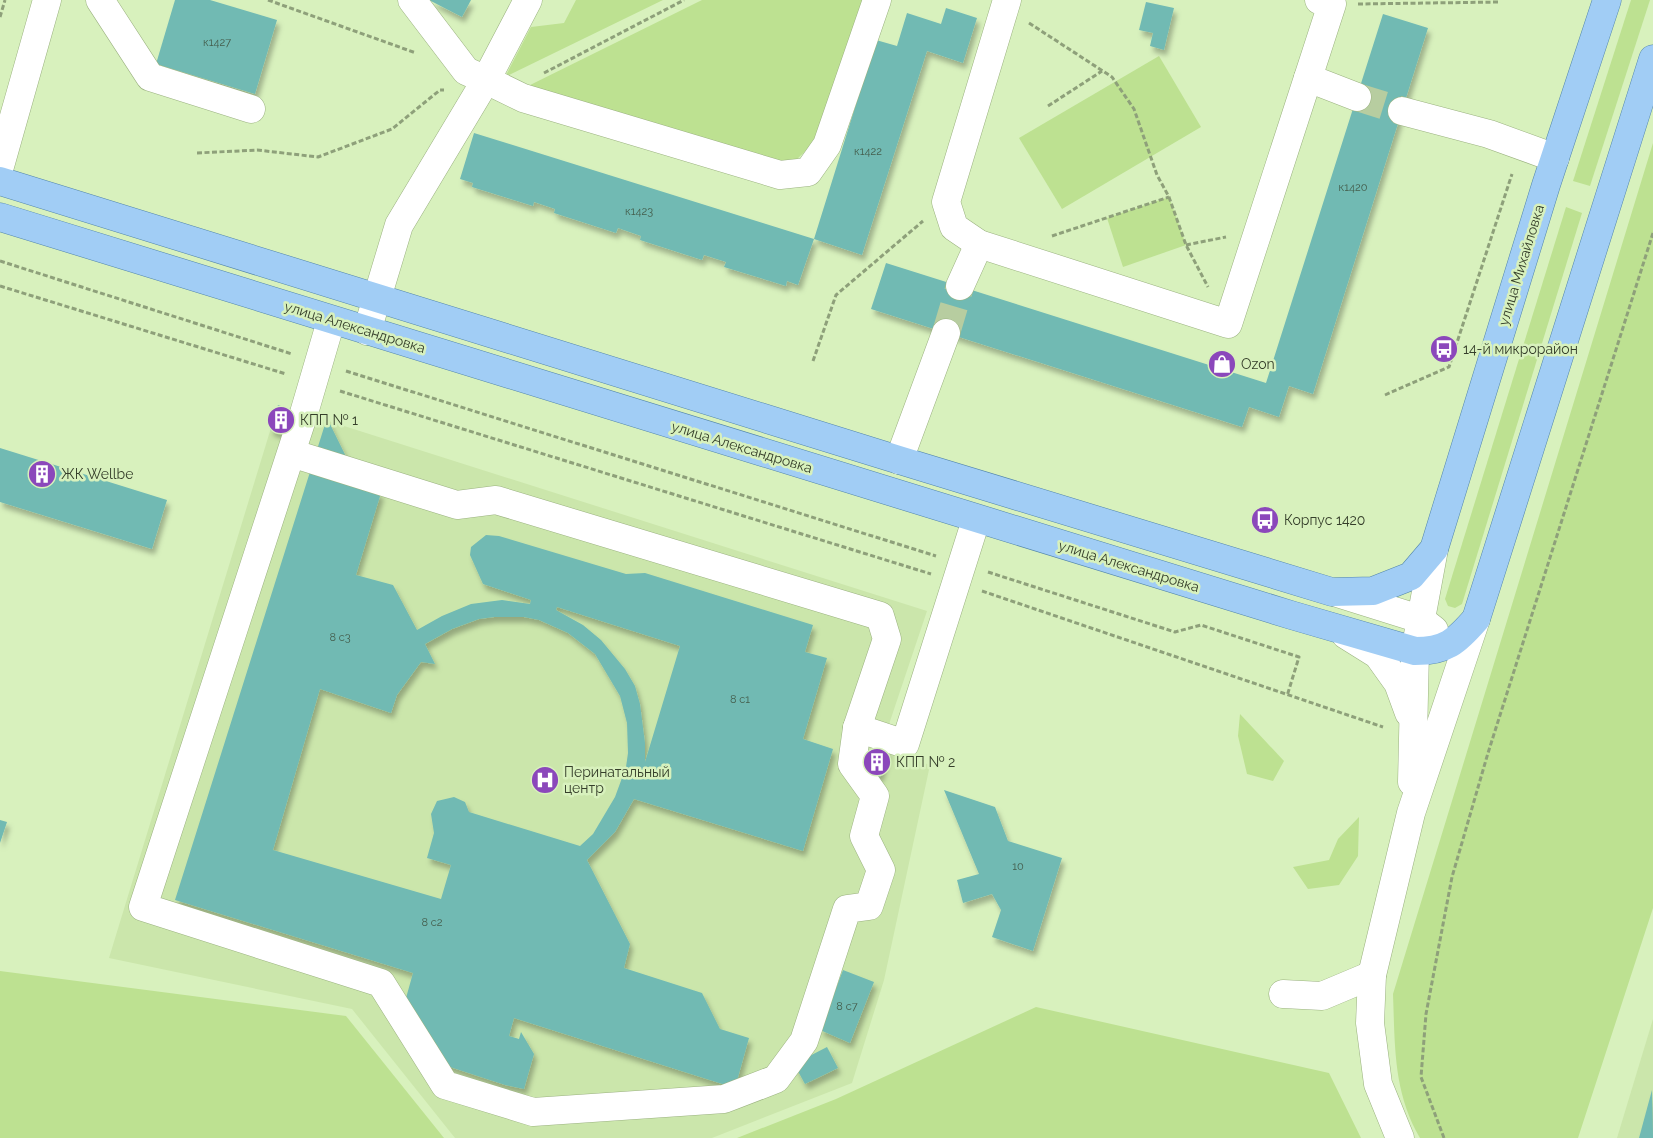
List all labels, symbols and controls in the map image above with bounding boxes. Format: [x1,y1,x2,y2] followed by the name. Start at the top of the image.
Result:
[203,36,231,49] house number: к1427
[854,145,882,158] house number: к1422
[1339,181,1368,194] house number: к1420
[1495,203,1547,327] street label: улица Михайловка
[625,205,653,218] house number: к1423
[283,298,427,356] street label: улица Александровка
[1429,334,1459,364] bus stop icon: 14-й микрорайон
[1463,341,1578,357] place label: 14-й микрорайон
[1207,349,1237,379] shop icon: Ozon
[1241,356,1275,372] place label: Ozon
[266,405,296,435] building icon: КПП № 1
[300,412,358,428] place label: КПП № 1
[670,418,814,476] street label: улица Александровка
[27,459,57,489] building icon: ЖК Wellbe
[61,466,133,482] place label: ЖК Wellbe
[1250,505,1280,535] bus stop icon: Корпус 1420
[1284,512,1365,528] place label: Корпус 1420
[1057,537,1201,595] street label: улица Александровка
[329,631,351,644] house number: 8 с3
[730,693,750,706] house number: 8 с1
[862,747,892,777] building icon: КПП № 2
[896,754,955,770] place label: КПП № 2
[564,764,670,796] place label: Перинатальный центр
[530,765,560,795] hospital icon: Перинатальный центр
[1012,860,1024,873] house number: 10
[421,916,443,929] house number: 8 с2
[836,1000,858,1013] house number: 8 с7

